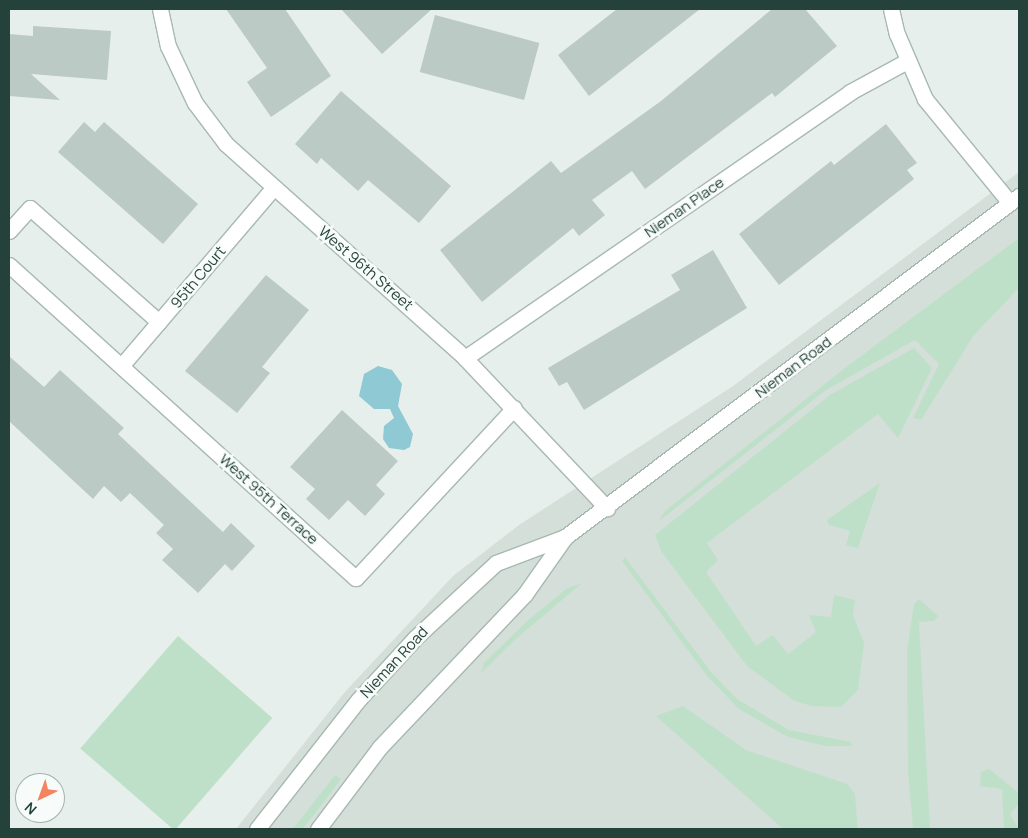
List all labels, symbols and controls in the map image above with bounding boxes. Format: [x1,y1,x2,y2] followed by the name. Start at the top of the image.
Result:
[641,173,727,241] street label: Nieman Place
[315,222,417,314] street label: West 96th Street
[167,242,229,312] street label: 95th Court
[751,332,835,402] street label: Nieman Road
[216,450,322,548] street label: West 95th Terrace
[356,623,432,701] street label: Nieman Road
[15,773,65,823] north arrow
[20,798,40,819] text: N

